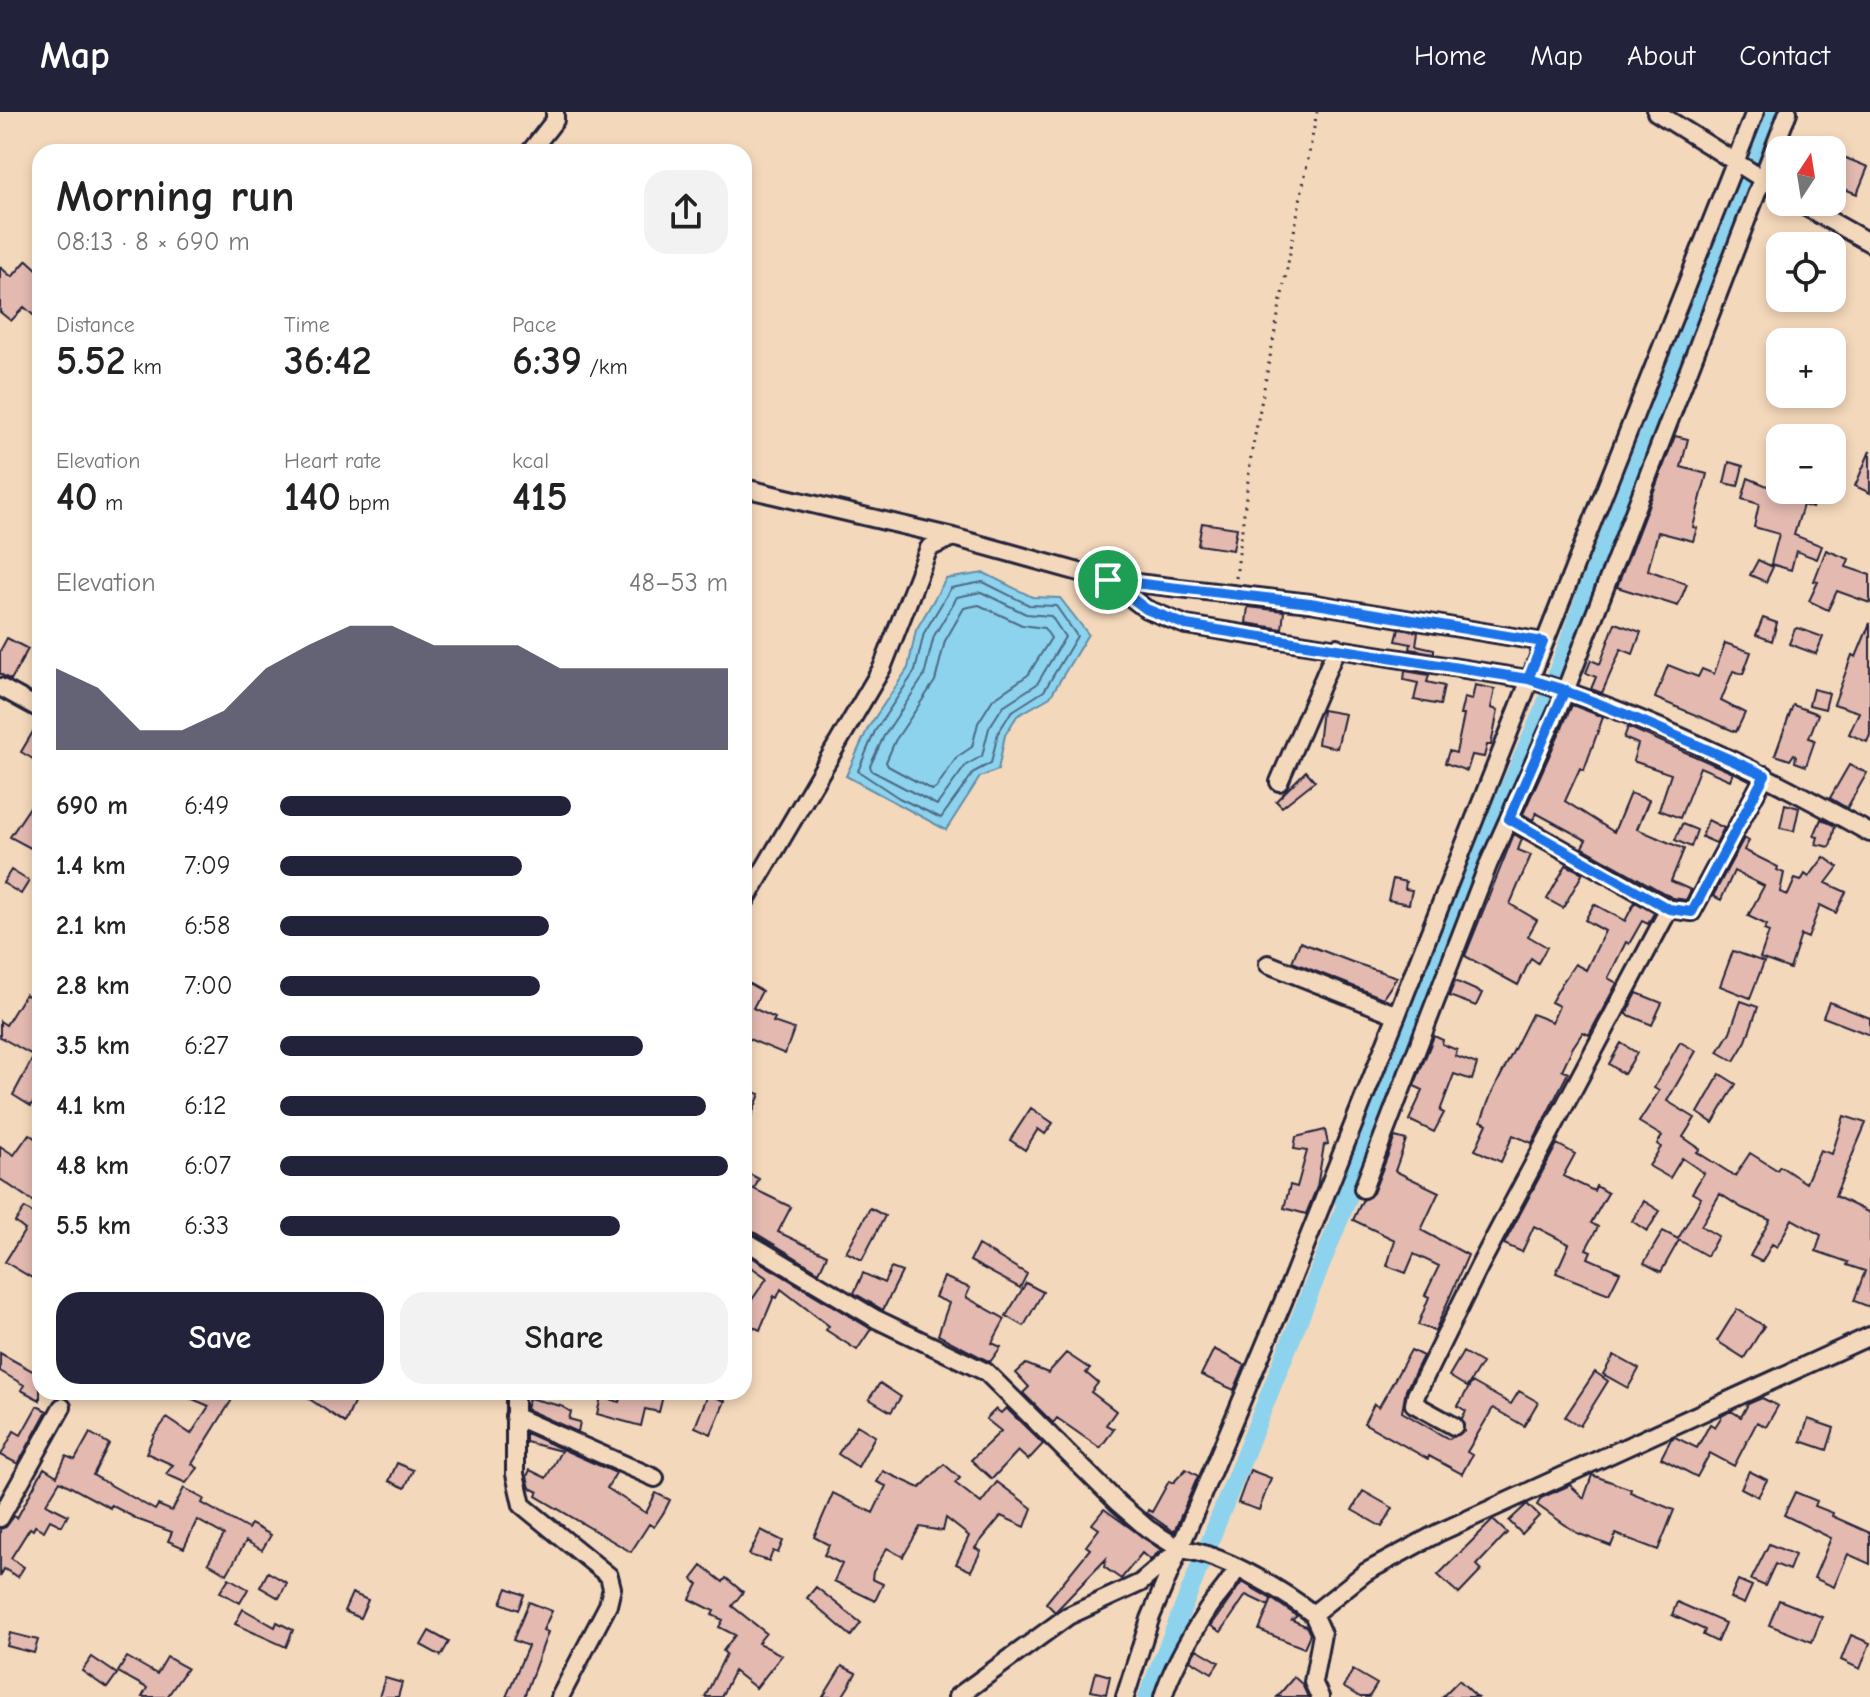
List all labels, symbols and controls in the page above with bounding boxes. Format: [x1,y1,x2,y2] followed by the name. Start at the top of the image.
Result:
[40,34,110,78] text: Map
[1414,40,1486,72] text: Home
[1530,40,1583,72] text: Map
[1627,40,1695,72] text: About
[1739,40,1830,72] text: Contact
[1766,136,1846,216] north arrow
[1766,136,1846,504] map controls
[644,170,728,254] button: share
[56,171,295,222] text: Morning run
[56,227,250,257] text: 08:13 · 8 × 690 m
[1766,232,1846,312] button: locate
[56,312,135,338] text: Distance
[284,312,330,338] text: Time
[512,312,556,338] text: Pace
[1766,328,1846,408] button: +
[56,338,126,384] text: 5.52
[284,338,372,384] text: 36:42
[512,338,582,384] text: 6:39
[126,354,162,380] text: km
[582,354,628,380] text: /km
[1766,424,1846,504] button: −
[56,448,140,474] text: Elevation
[284,448,381,474] text: Heart rate
[512,448,549,474] text: kcal
[56,474,98,520] text: 40
[284,474,341,520] text: 140
[512,474,568,520] text: 415
[98,490,123,516] text: m
[341,490,390,516] text: bpm
[1074,546,1142,614] pin
[1086,558,1130,602] icon: arrive
[56,568,156,598] text: Elevation
[629,568,728,598] text: 48–53 m
[56,791,128,821] text: 690 m
[184,791,229,821] text: 6:49
[56,851,126,881] text: 1.4 km
[184,851,231,881] text: 7:09
[56,911,127,941] text: 2.1 km
[184,911,230,941] text: 6:58
[56,971,130,1001] text: 2.8 km
[184,971,233,1001] text: 7:00
[56,1031,130,1061] text: 3.5 km
[184,1031,229,1061] text: 6:27
[56,1091,126,1121] text: 4.1 km
[184,1091,227,1121] text: 6:12
[56,1151,129,1181] text: 4.8 km
[184,1151,231,1181] text: 6:07
[56,1211,131,1241] text: 5.5 km
[184,1211,229,1241] text: 6:33
[56,1292,384,1384] button: Save
[400,1292,728,1384] button: Share

